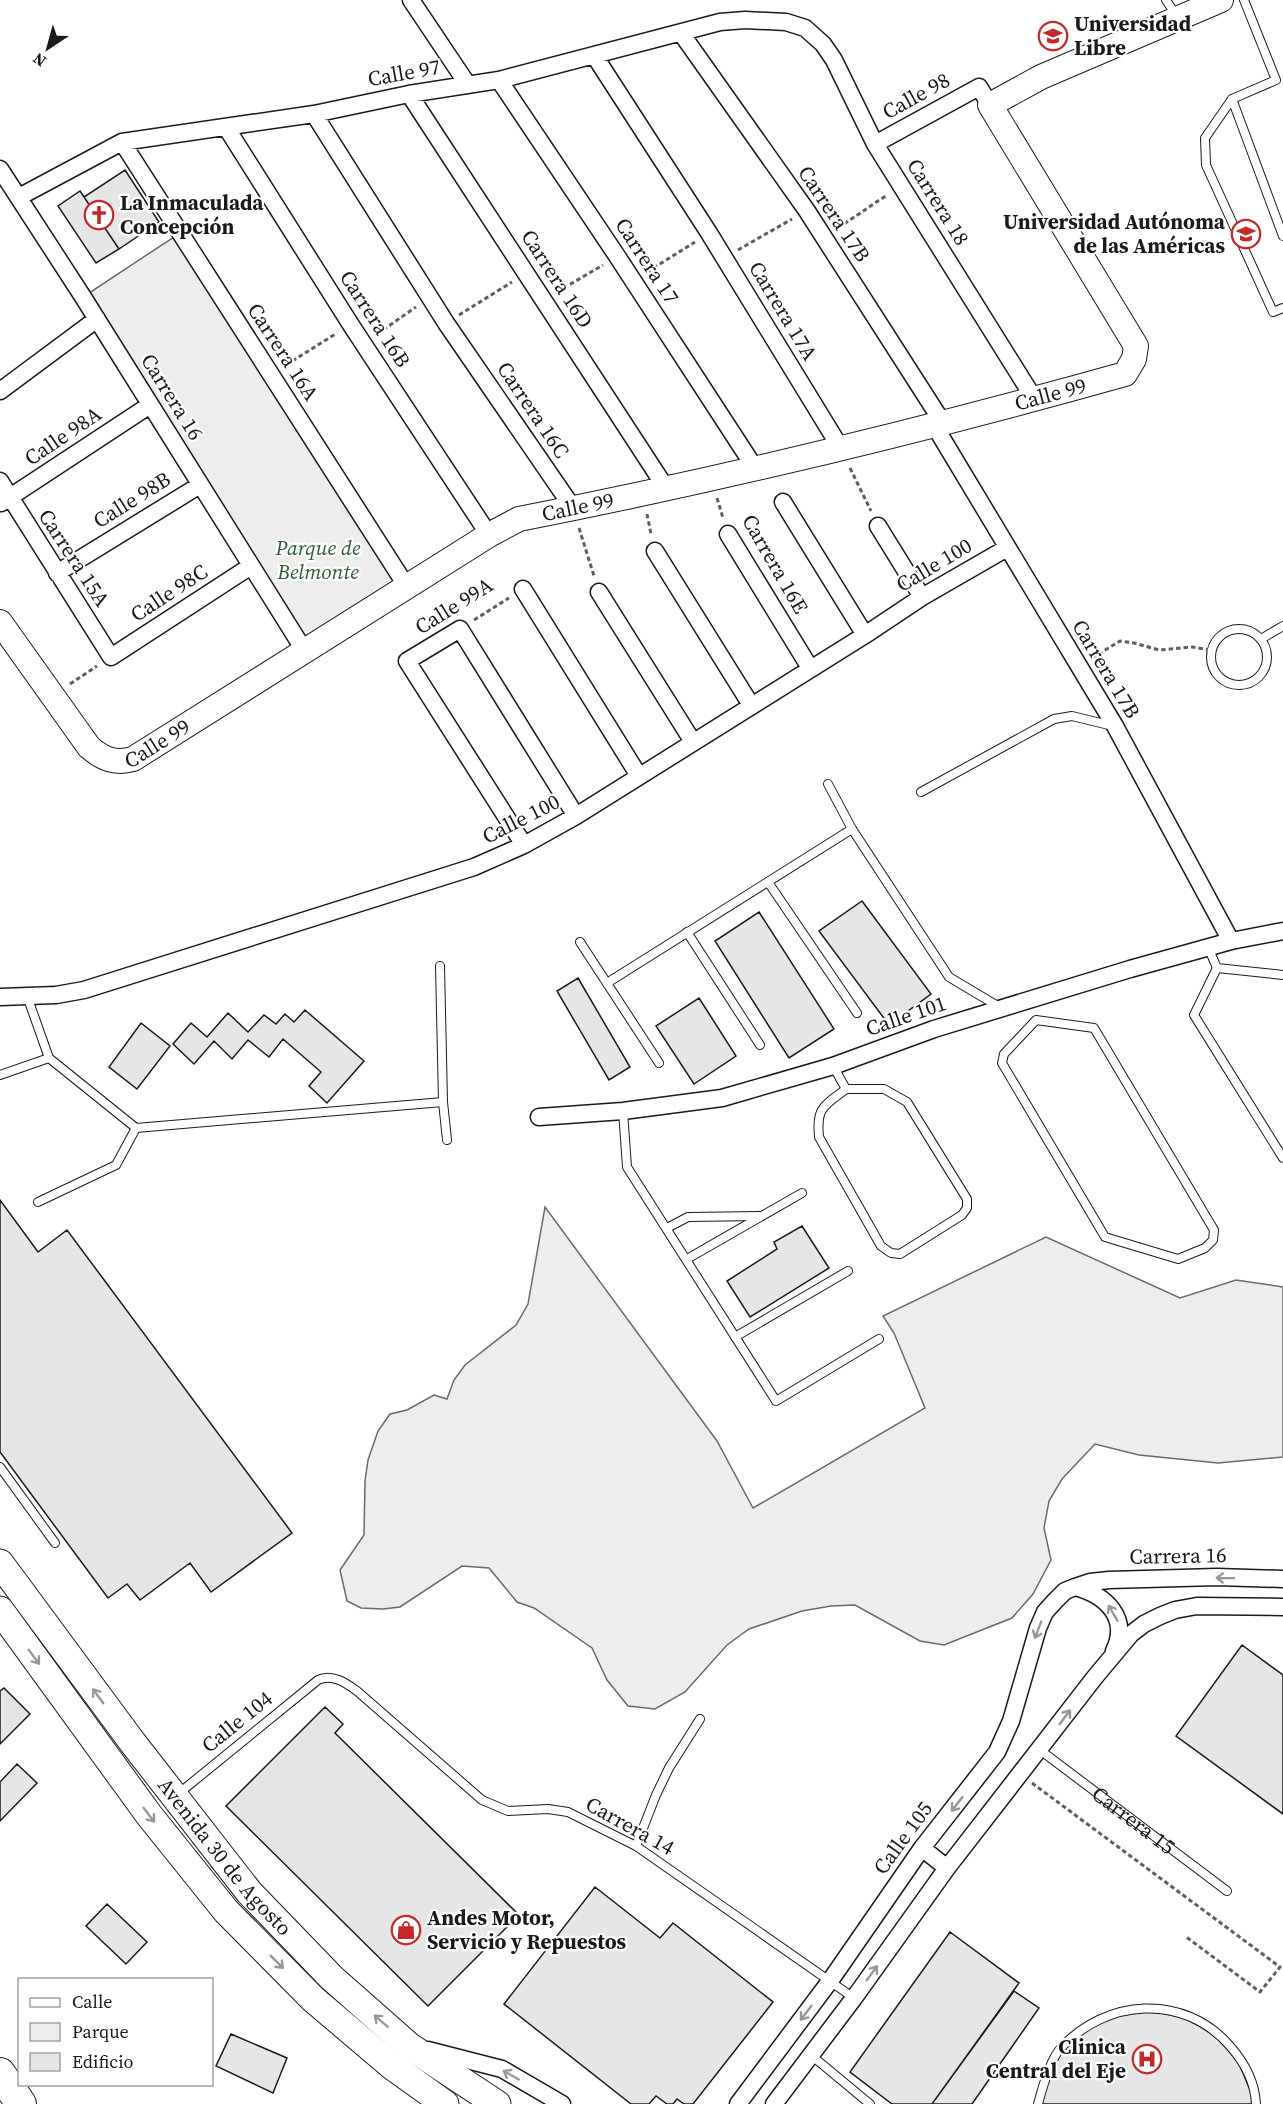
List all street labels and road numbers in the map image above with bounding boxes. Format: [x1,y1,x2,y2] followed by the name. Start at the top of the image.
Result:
[365,52,442,93] street label: Calle 97
[877,65,955,126] street label: Calle 98
[900,153,977,251] street label: Carrera 18
[791,160,877,268] street label: Carrera 17B
[609,212,686,309] street label: Carrera 17
[515,224,600,334] street label: Carrera 16D
[742,256,825,366] street label: Carrera 17A
[333,264,418,373] street label: Carrera 16B
[241,297,326,406] street label: Carrera 16A
[134,348,211,446] street label: Carrera 16
[490,356,576,464] street label: Carrera 16C
[1011,370,1090,417] street label: Calle 99
[19,399,107,472] street label: Calle 98A
[87,464,176,535] street label: Calle 98B
[539,485,617,528] street label: Calle 99
[32,503,117,612] street label: Carrera 15A
[735,509,815,619] street label: Carrera 16E
[890,531,977,599] street label: Calle 100
[125,557,213,628] street label: Calle 98C
[409,570,498,641] street label: Calle 99A
[1066,614,1147,724] street label: Carrera 17B
[122,712,196,775] street label: Calle 99
[477,787,565,850] street label: Calle 100
[862,988,950,1043] street label: Calle 101
[1129,1540,1227,1571] street label: Carrera 16
[195,1684,279,1759] street label: Calle 104
[151,1771,299,1942] street label: Avenida 30 de Agosto
[1086,1779,1181,1861] street label: Carrera 15
[581,1789,680,1862] street label: Carrera 14
[866,1795,939,1880] street label: Calle 105

